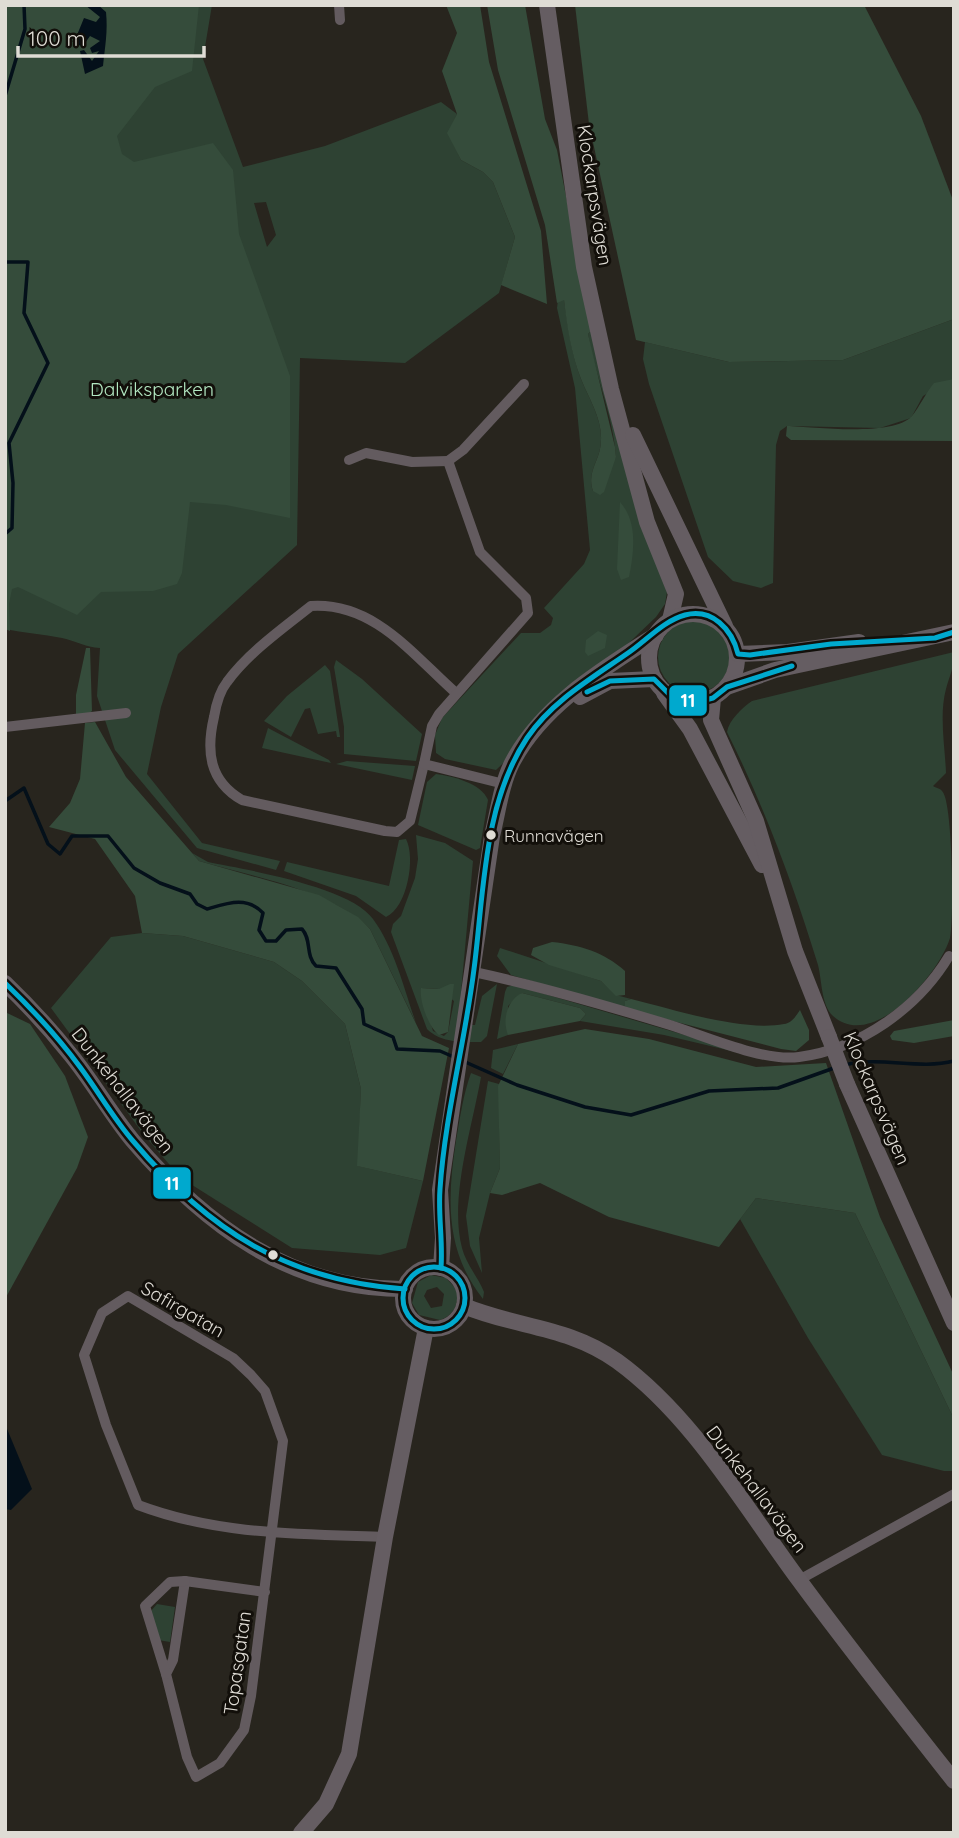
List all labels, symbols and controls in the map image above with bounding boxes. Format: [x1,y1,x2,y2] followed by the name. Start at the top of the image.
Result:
[18,14,203,58] scale bar
[28,25,86,51] text: 100 m
[572,123,618,267] street label: Klockarpsvägen
[90,377,214,401] park label: Dalviksparken
[668,684,708,717] line badge: 11
[681,688,695,712] text: 11
[504,825,604,846] place label: Runnavägen
[484,828,498,842] marker: Runnavägen
[66,1022,180,1158] street label: Dunkehallavägen
[838,1028,916,1168] street label: Klockarpsvägen
[152,1166,192,1200] line badge: 11
[165,1171,179,1195] text: 11
[266,1248,280,1262] unlabelled marker
[137,1276,229,1342] street label: Safirgatan
[701,1421,813,1557] street label: Dunkehallavägen
[218,1609,256,1717] street label: Topasgatan

